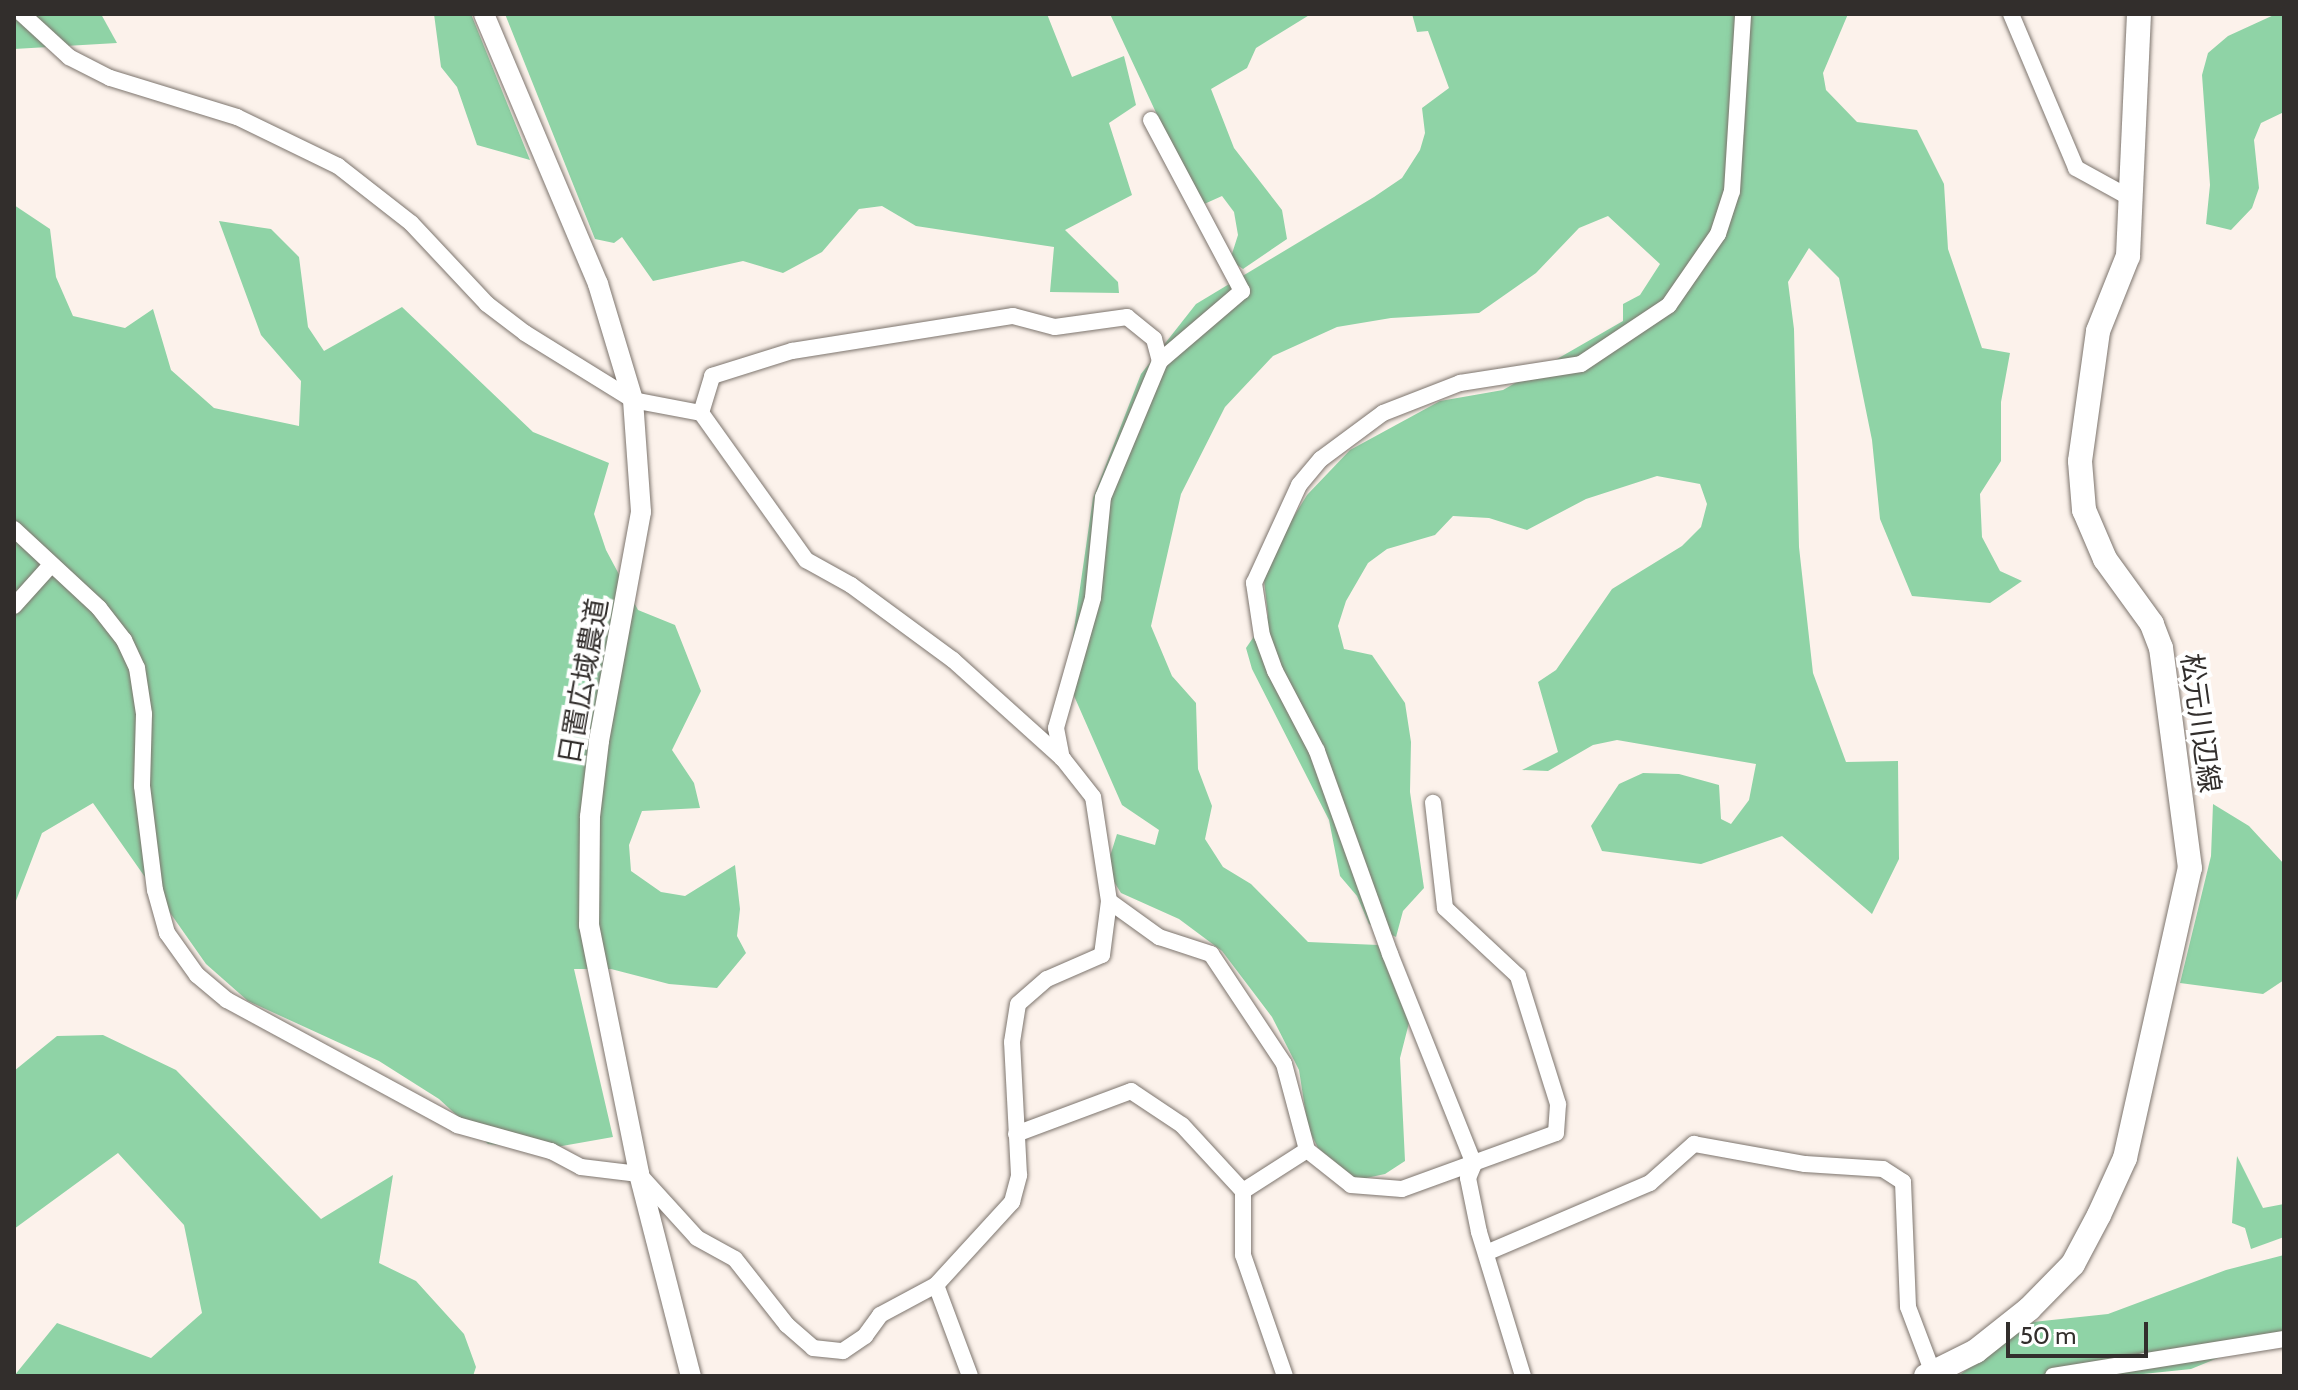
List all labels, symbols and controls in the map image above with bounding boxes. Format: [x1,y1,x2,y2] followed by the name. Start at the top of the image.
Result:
[552,595,614,767] street label: 日置広域農道
[2175,651,2227,795] street label: 松元川辺線
[2010,1306,2152,1356] scale bar
[2020,1321,2076,1350] text: 50 m

